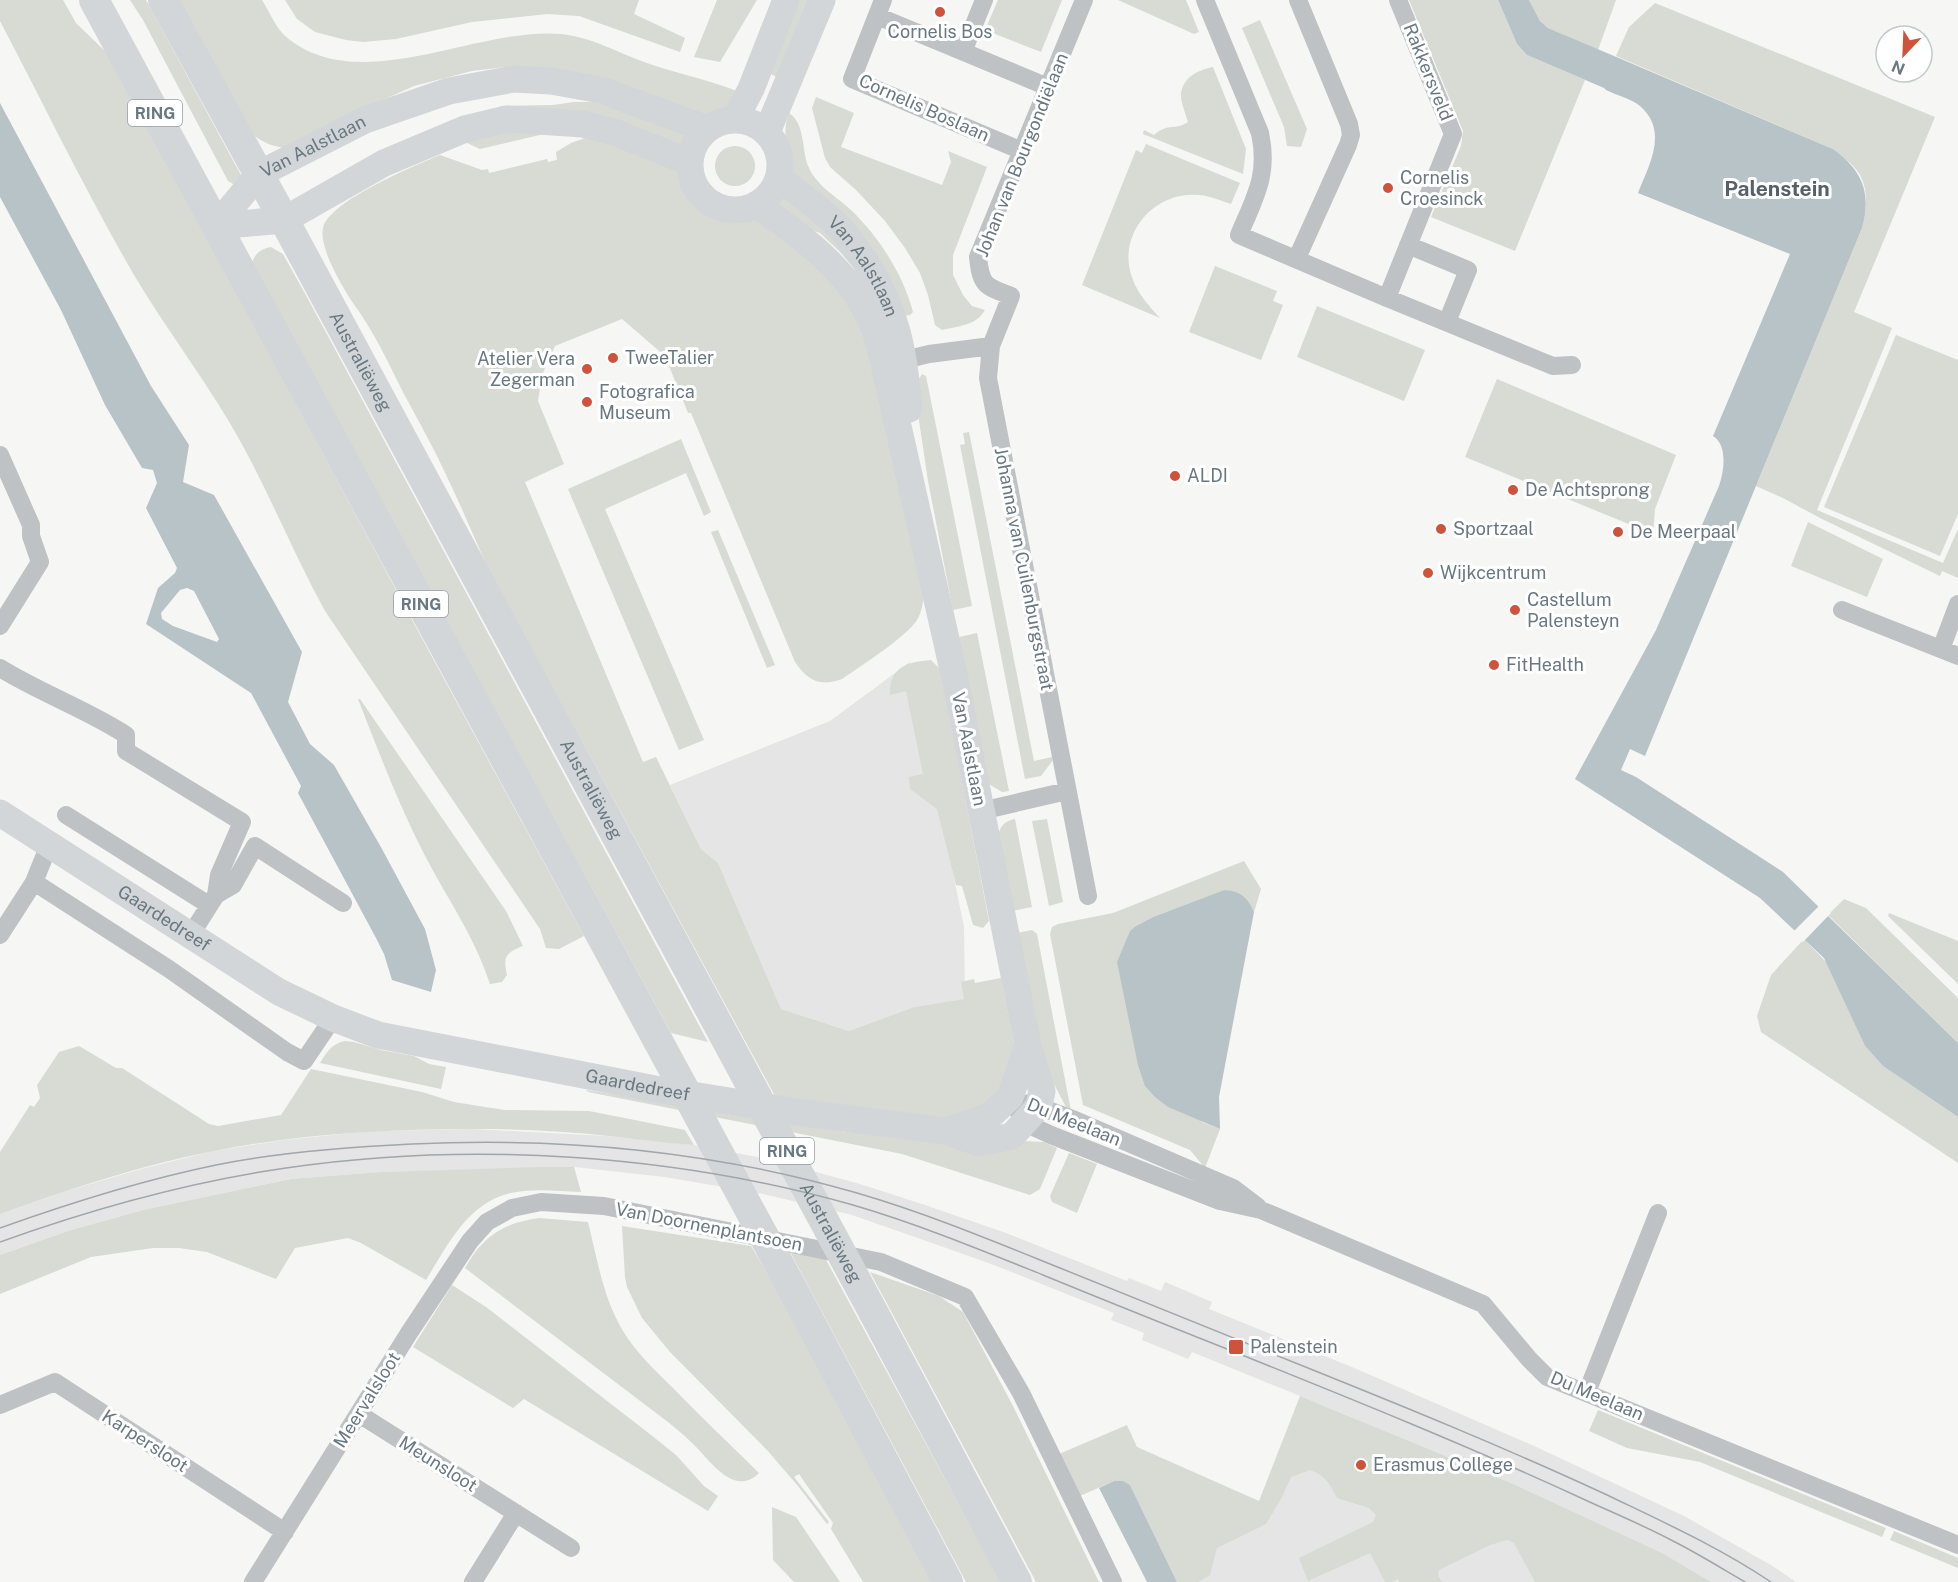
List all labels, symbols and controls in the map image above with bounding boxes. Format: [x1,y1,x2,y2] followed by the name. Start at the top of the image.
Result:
[933,5,947,19] marker: Cornelis Bos
[1399,20,1457,123] street label: Rakkersveld
[888,21,992,42] place label: Cornelis Bos
[1874,24,1934,84] north arrow
[971,50,1072,260] street label: Johan van Bourgondiëlaan
[1889,56,1908,79] text: N
[856,69,993,146] street label: Cornelis Boslaan
[128,100,182,126] road number: RING
[256,110,369,182] street label: Van Aalstlaan
[1400,167,1483,209] place label: Cornelis Croesinck
[1724,176,1830,201] district label: Palenstein
[1381,181,1395,195] marker: Cornelis Croesinck
[824,211,903,319] street label: Van Aalstlaan
[325,308,396,415] street label: Australiëweg
[625,347,714,368] place label: TweeTalier
[477,348,575,390] place label: Atelier Vera Zegerman
[606,351,620,365] marker: TweeTalier
[580,362,594,376] marker: Atelier Vera Zegerman
[599,381,695,423] place label: Fotografica Museum
[580,395,594,409] marker: Fotografica Museum
[991,446,1058,692] street label: Johanna van Cuilenburgstraat
[1187,465,1228,486] place label: ALDI
[1168,469,1182,483] marker: ALDI
[1525,479,1650,500] place label: De Achtsprong
[1506,483,1520,497] marker: De Achtsprong
[1453,518,1534,539] place label: Sportzaal
[1630,521,1736,542] place label: De Meerpaal
[1434,522,1448,536] marker: Sportzaal
[1611,525,1625,539] marker: De Meerpaal
[1440,562,1546,583] place label: Wijkcentrum
[1421,566,1435,580] marker: Wijkcentrum
[1527,589,1620,631] place label: Castellum Palensteyn
[394,591,448,617] road number: RING
[1508,603,1522,617] marker: Castellum Palensteyn
[1506,654,1584,675] place label: FitHealth
[1487,658,1501,672] marker: FitHealth
[948,690,991,808] street label: Van Aalstlaan
[556,735,627,843] street label: Australiëweg
[114,880,215,955] street label: Gaardedreef
[584,1065,692,1105] street label: Gaardedreef
[1024,1093,1124,1150] street label: Du Meelaan
[760,1138,814,1164] road number: RING
[795,1179,867,1286] street label: Australiëweg
[614,1198,804,1255] street label: Van Doornenplantsoen
[1250,1336,1338,1357] place label: Palenstein
[1227,1338,1245,1356] marker: Palenstein
[329,1348,404,1451] street label: Meervalsloot
[1547,1367,1647,1425] street label: Du Meelaan
[98,1405,192,1476] street label: Karpersloot
[395,1431,481,1496] street label: Meunsloot
[1373,1454,1513,1475] place label: Erasmus College
[1354,1458,1368,1472] marker: Erasmus College

